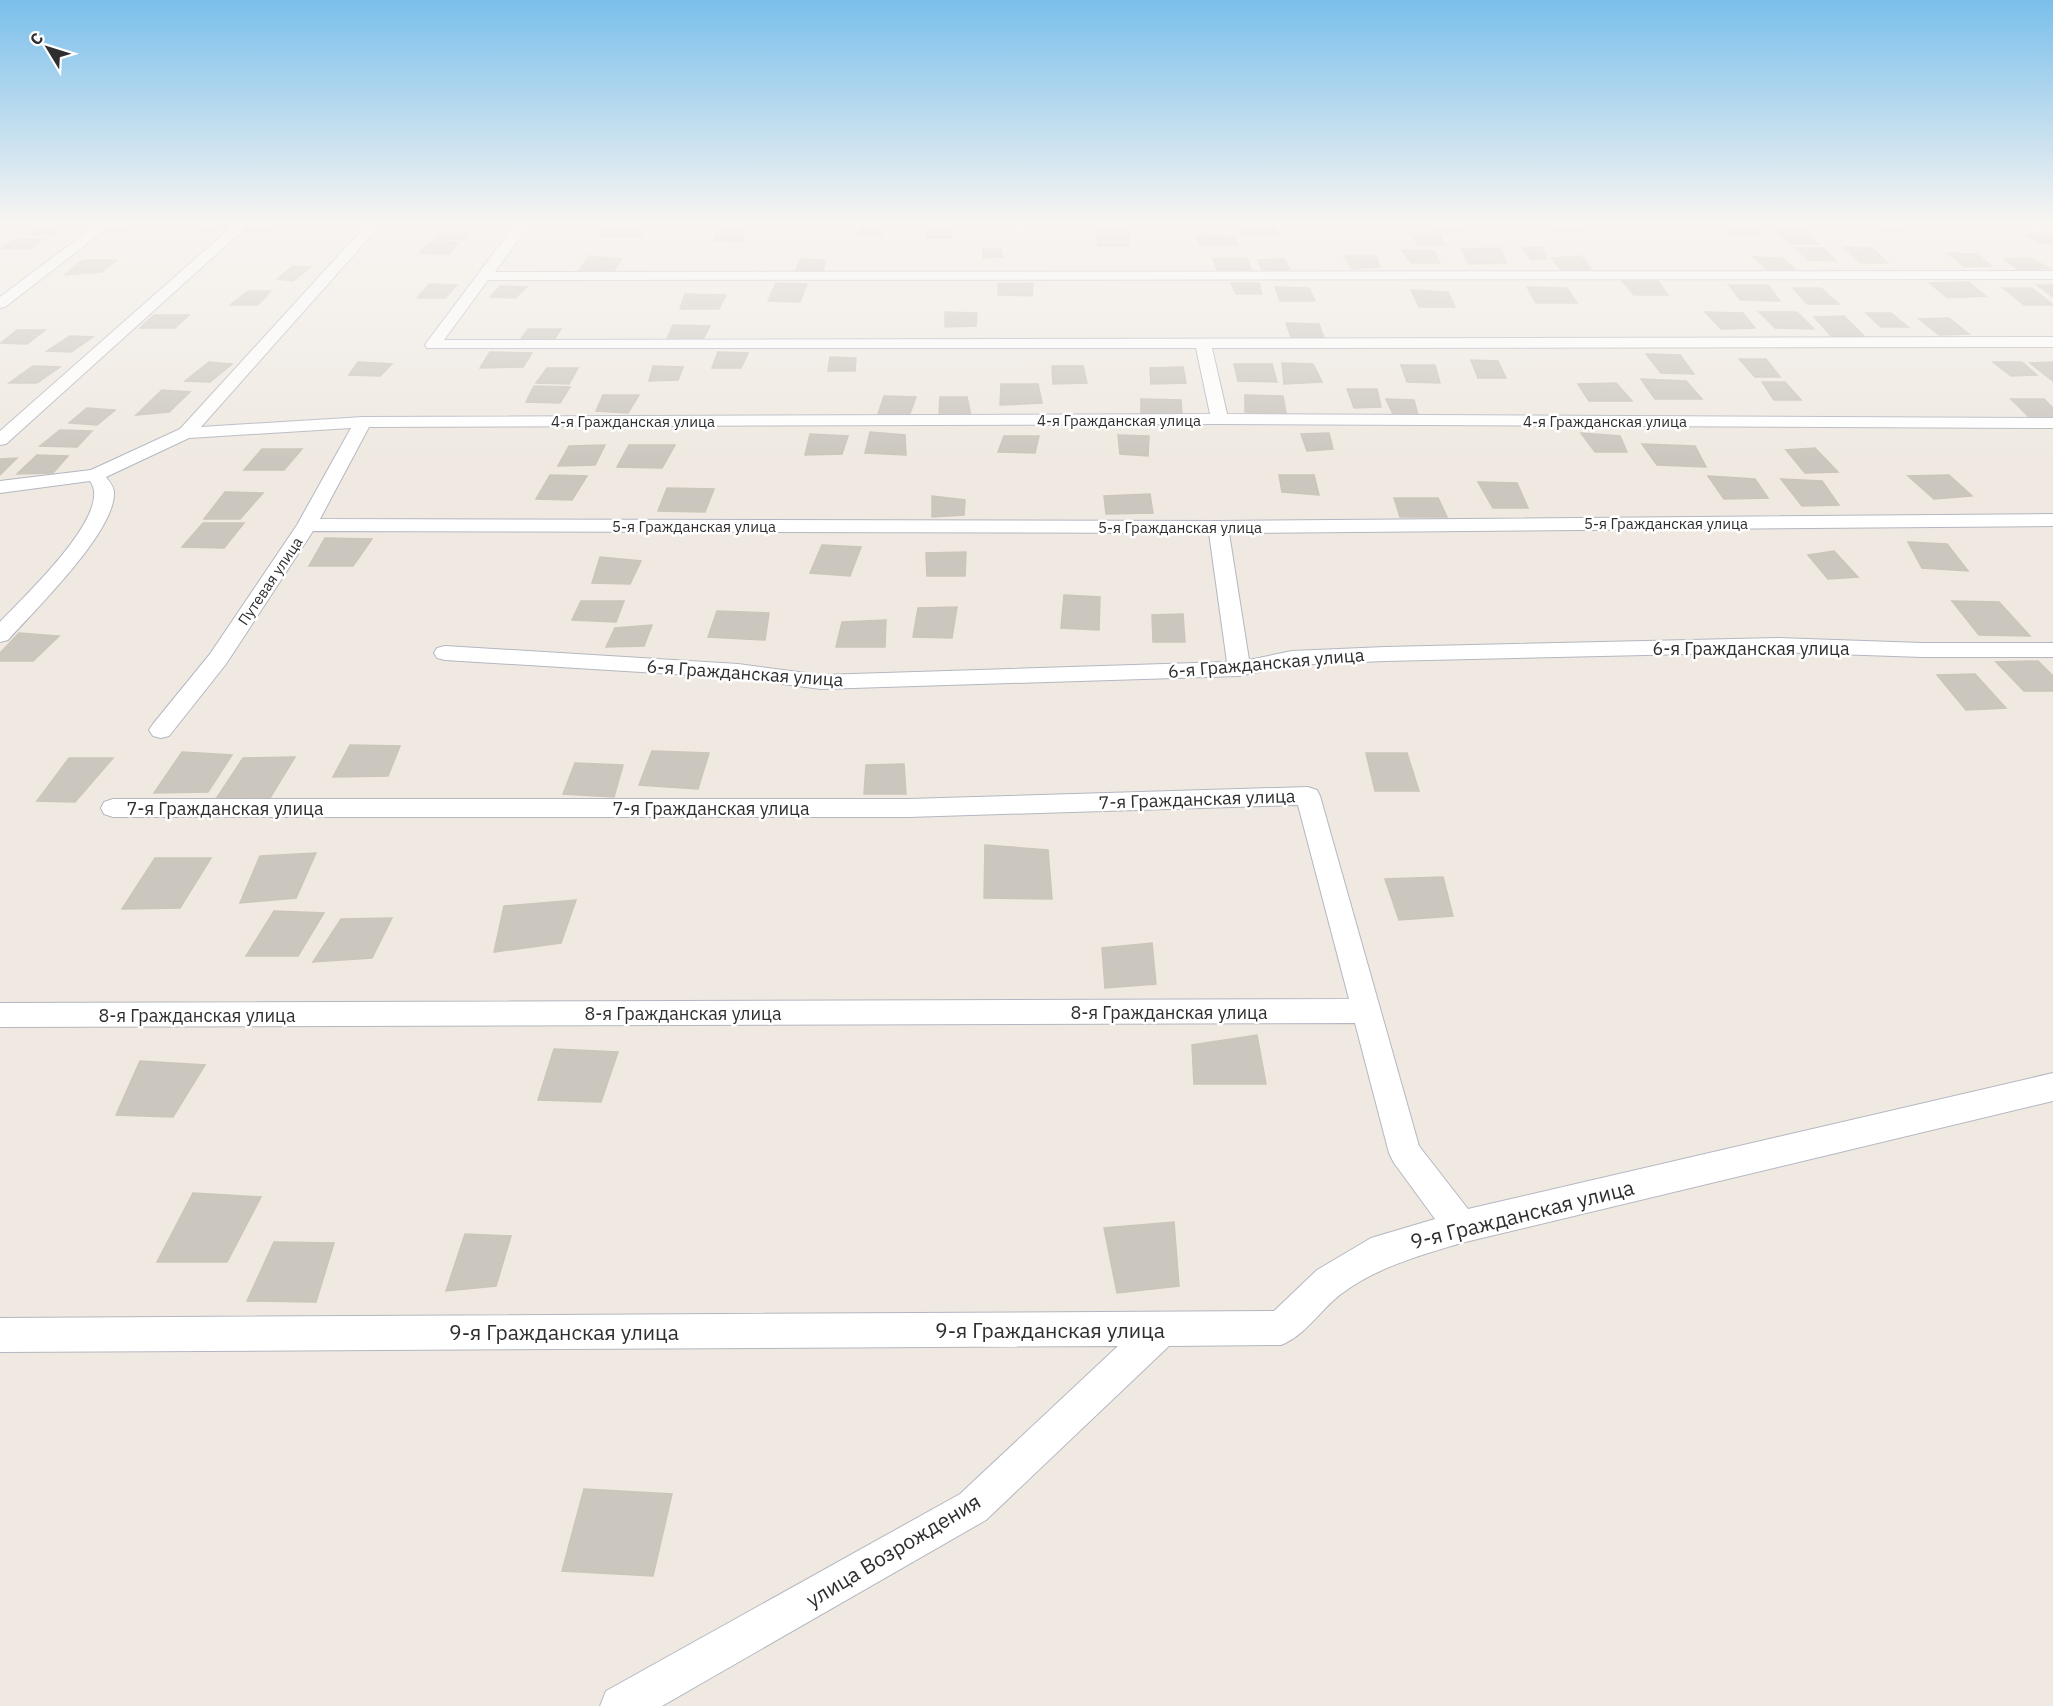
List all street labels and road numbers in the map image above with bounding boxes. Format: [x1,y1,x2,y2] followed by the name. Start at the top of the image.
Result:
[1037,411,1201,430] street label: 4-я Гражданская улица
[551,412,715,431] street label: 4-я Гражданская улица
[1523,412,1687,431] street label: 4-я Гражданская улица
[1584,514,1748,533] street label: 5-я Гражданская улица
[612,517,776,536] street label: 5-я Гражданская улица
[1098,518,1262,537] street label: 5-я Гражданская улица
[233,533,307,629] street label: Путевая улица
[1652,637,1850,660] street label: 6-я Гражданская улица
[1167,643,1366,683] street label: 6-я Гражданская улица
[646,655,844,691] street label: 6-я Гражданская улица
[1098,784,1296,814] street label: 7-я Гражданская улица
[126,797,324,820] street label: 7-я Гражданская улица
[612,797,810,820] street label: 7-я Гражданская улица
[1070,1001,1268,1024] street label: 8-я Гражданская улица
[584,1002,782,1025] street label: 8-я Гражданская улица
[98,1004,296,1027] street label: 8-я Гражданская улица
[1407,1173,1637,1255] street label: 9-я Гражданская улица
[935,1316,1165,1344] street label: 9-я Гражданская улица
[449,1318,679,1346] street label: 9-я Гражданская улица
[800,1487,986,1613] street label: улица Возрождения

